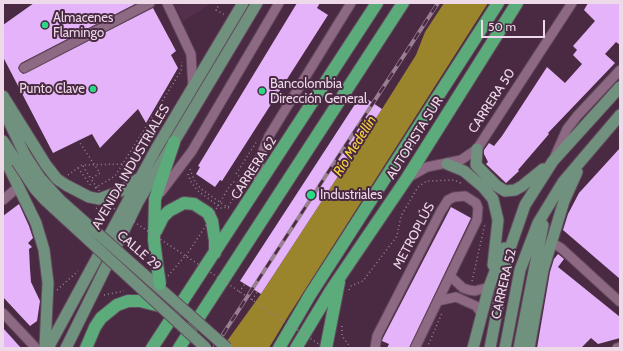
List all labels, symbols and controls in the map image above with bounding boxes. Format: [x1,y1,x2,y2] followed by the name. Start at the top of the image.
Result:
[53,10,113,41] place label: Almacenes Flamingo
[483,12,547,38] scale bar
[488,19,516,34] text: 50 m
[40,20,50,30] marker: Almacenes Flamingo
[465,66,519,136] street label: CARRERA 50
[270,76,367,107] place label: Bancolombia Dirección General
[19,81,85,97] place label: Punto Clave
[88,84,98,94] marker: Punto Clave
[257,86,267,96] marker: Bancolombia Dirección General
[383,94,447,182] street label: AUTOPISTA SUR
[89,102,173,232] street label: AVENIDA INDUSTRIALES
[330,113,380,179] water label: Río Medellín
[228,134,280,202] street label: CARRERA 62
[320,187,382,203] place label: Industriales
[305,189,317,201] marker: Industriales
[390,200,438,272] street label: METROPLÚS
[114,228,164,274] street label: CALLE 29
[488,247,520,321] street label: CARRERA 52

